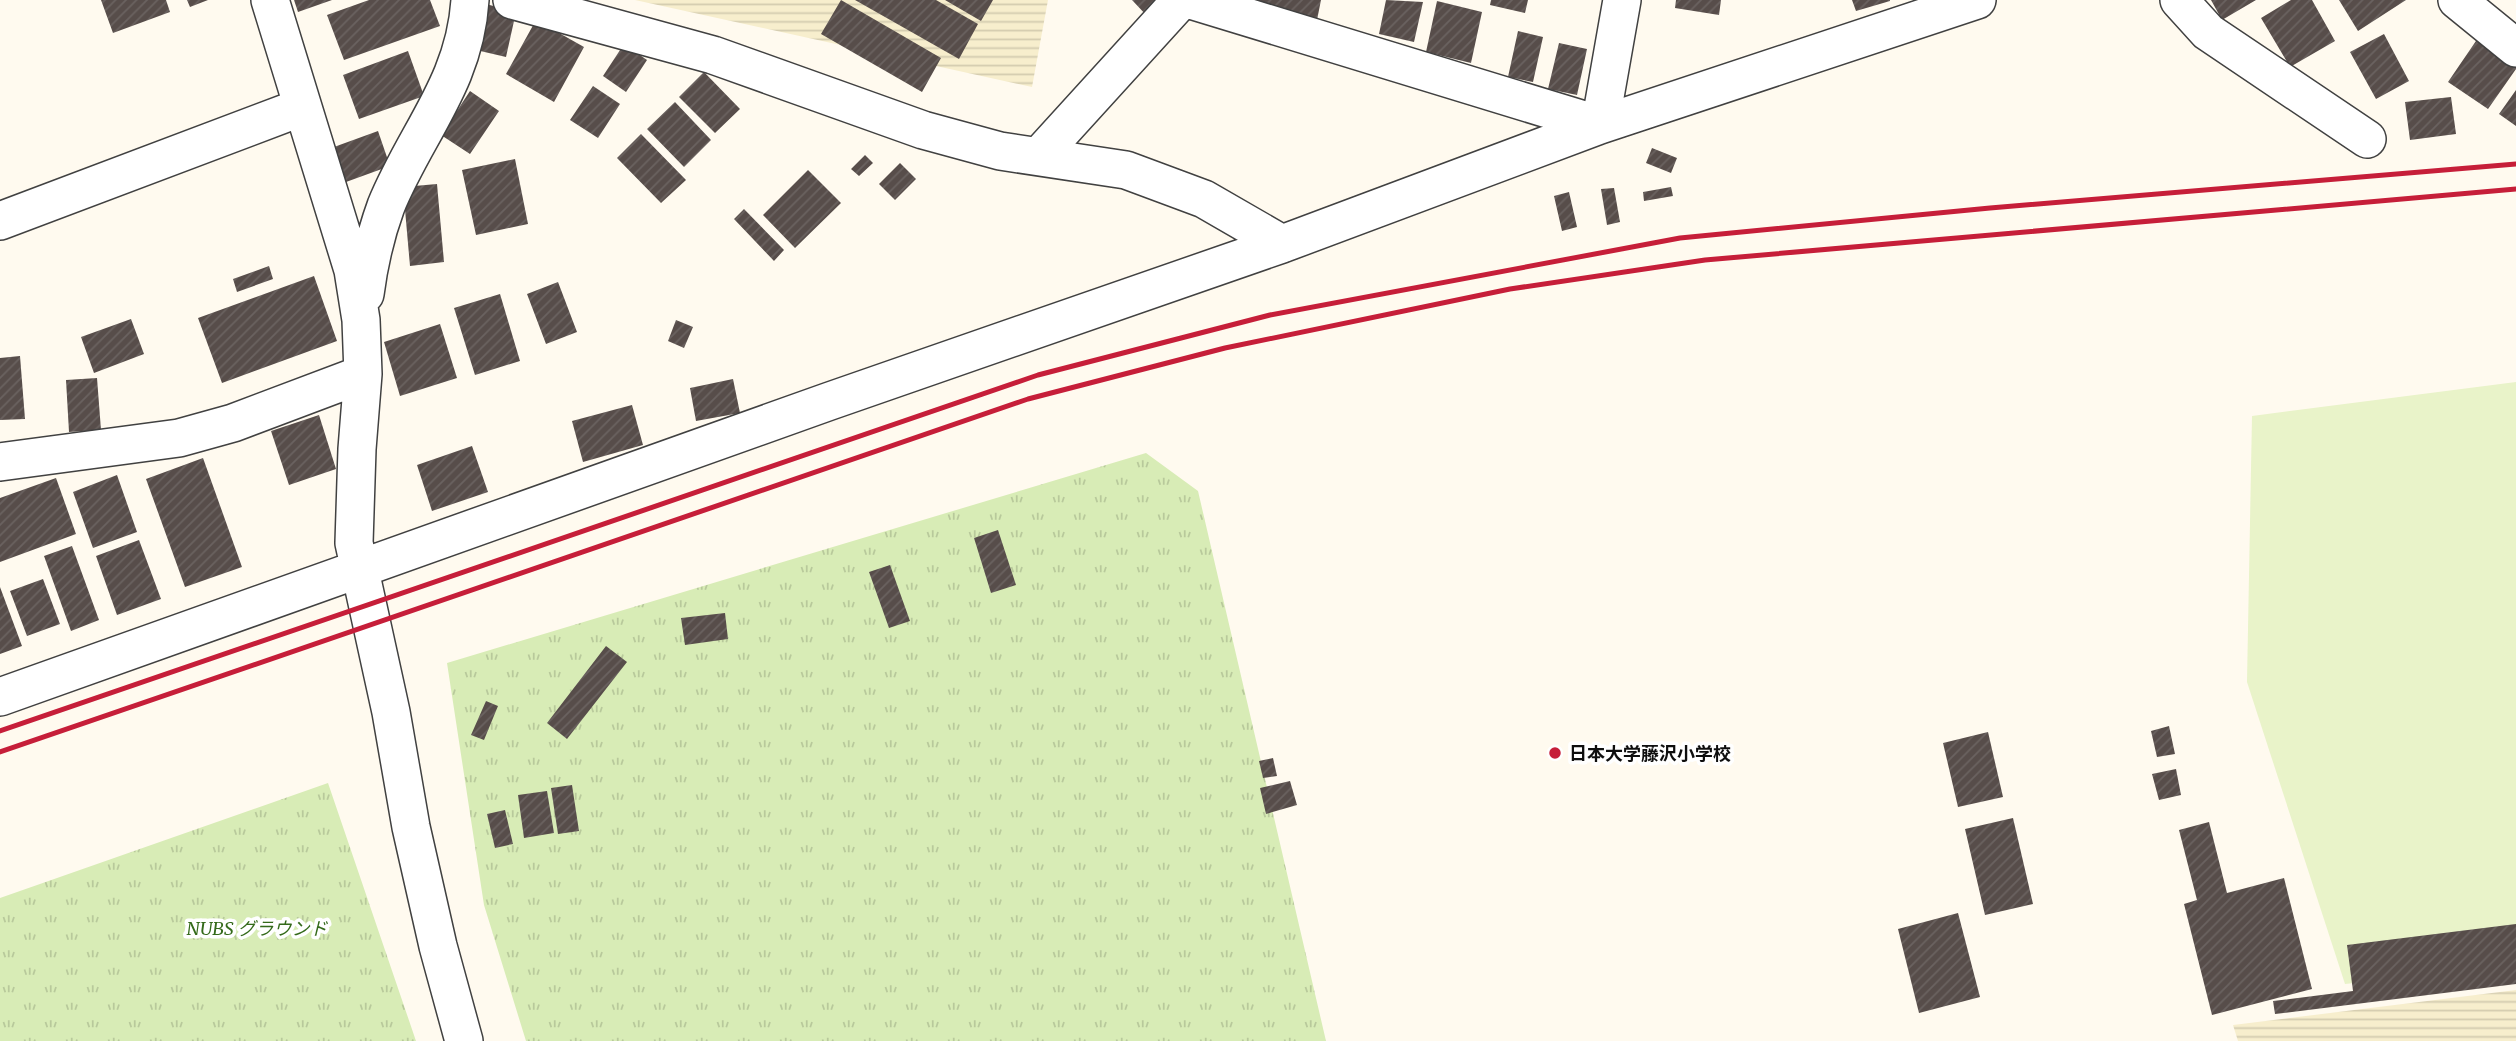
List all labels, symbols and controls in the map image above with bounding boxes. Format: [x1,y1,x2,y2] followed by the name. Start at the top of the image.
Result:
[1569,742,1731,765] place label: 日本大学藤沢小学校
[1547,745,1563,761] marker: 日本大学藤沢小学校
[186,917,329,940] park label: NUBS グラウンド

